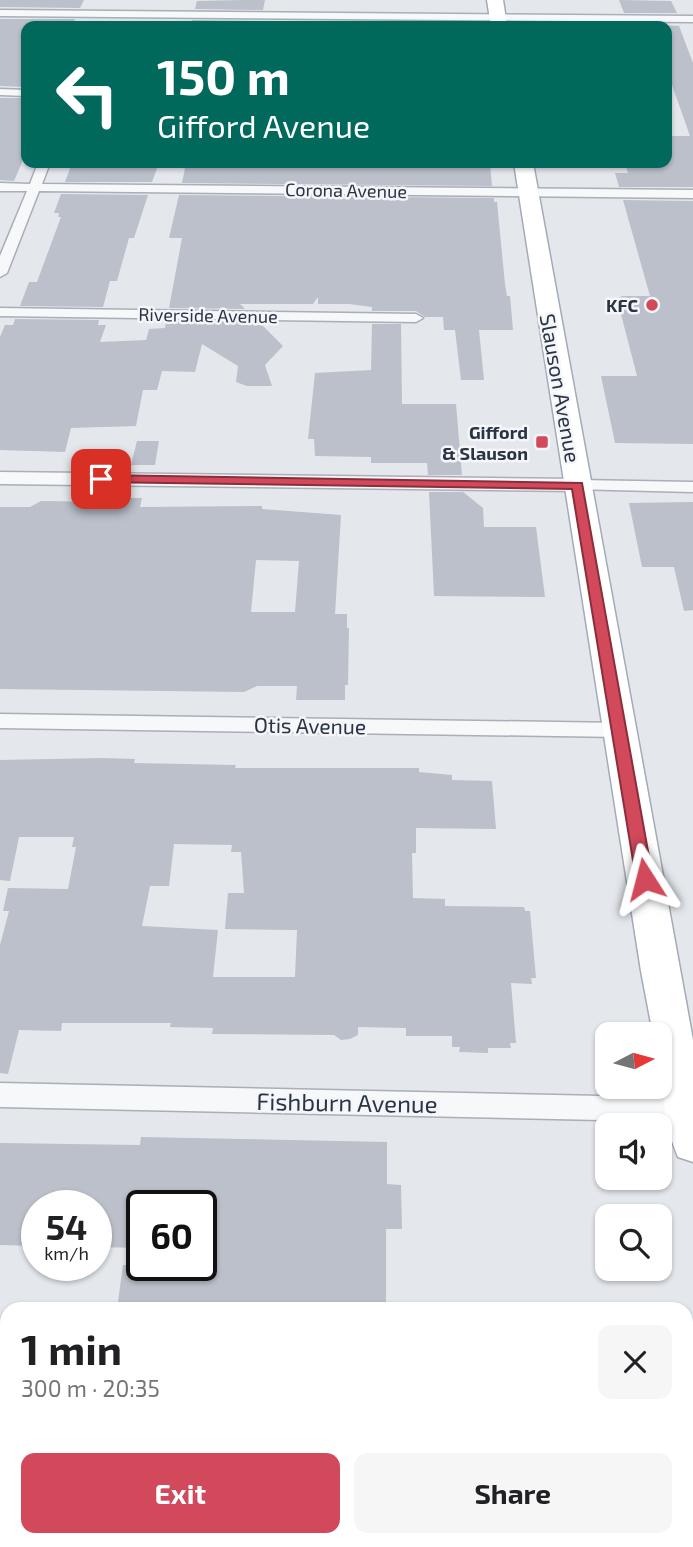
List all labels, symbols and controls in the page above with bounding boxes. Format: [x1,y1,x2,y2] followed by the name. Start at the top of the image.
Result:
[157,46,290,105] text: 150 m
[42,49,133,140] icon: left
[157,106,370,144] text: Gifford Avenue
[285,178,407,202] street label: Corona Avenue
[606,294,638,316] place label: KFC
[644,297,660,313] marker: KFC
[138,303,278,327] street label: Riverside Avenue
[536,312,586,464] street label: Slauson Avenue
[442,421,528,464] place label: Gifford & Slauson
[534,434,550,450] marker: Gifford & Slauson
[71,449,131,509] pin
[82,460,120,498] icon: arrive
[254,712,366,738] street label: Otis Avenue
[608,842,682,916] position arrow
[595,1022,672,1099] north arrow
[595,1022,672,1281] map controls
[256,1086,438,1118] street label: Fishburn Avenue
[595,1113,672,1190] button: sound
[126,1190,217,1281] speed limit sign: 60
[595,1204,672,1281] button: search
[46,1205,87,1247] text: 54
[44,1242,89,1264] text: km/h
[21,1323,122,1373] text: 1 min
[598,1325,672,1399] button: close
[21,1374,160,1402] text: 300 m · 20:35
[21,1453,340,1533] button: Exit
[354,1453,672,1533] button: Share

